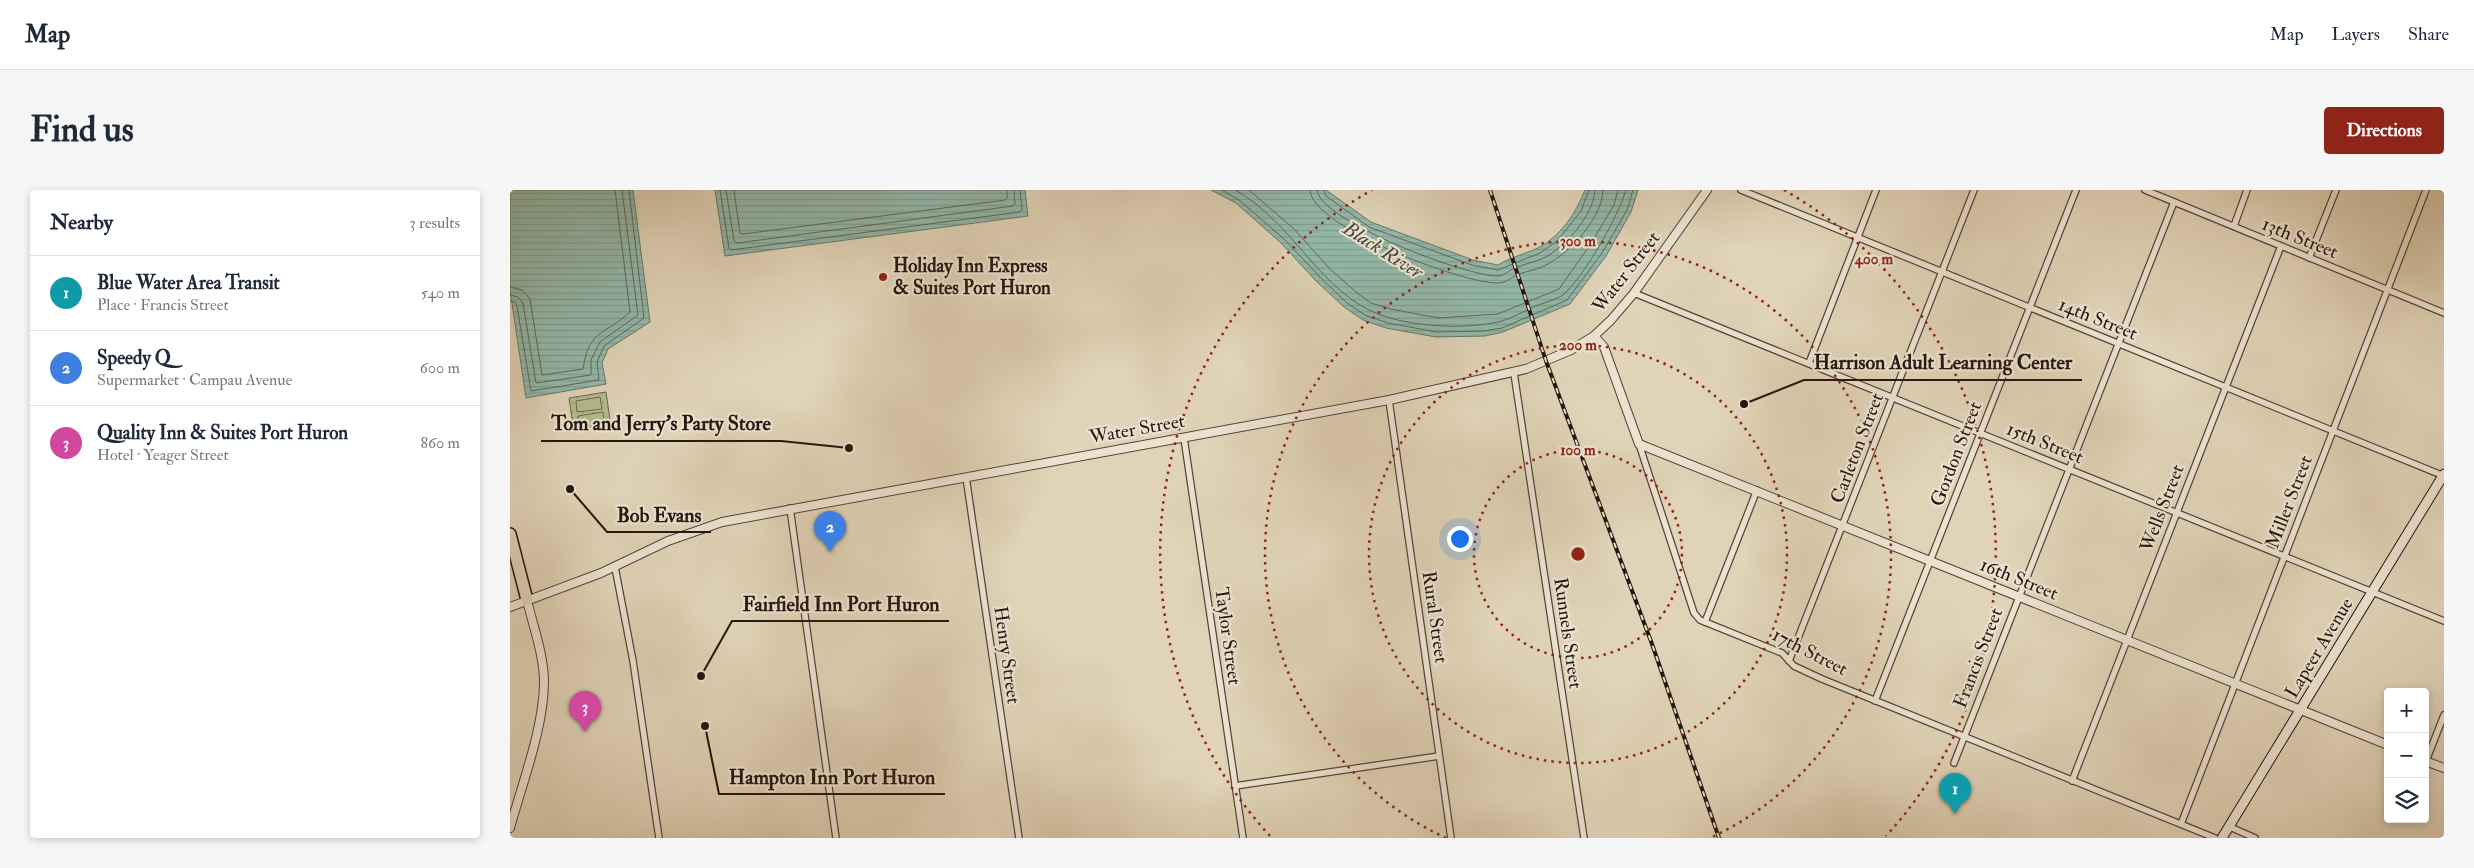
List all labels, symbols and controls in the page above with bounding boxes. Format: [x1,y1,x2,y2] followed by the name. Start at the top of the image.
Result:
[25,19,70,50] text: Map
[2270,23,2304,46] text: Map
[2332,23,2380,46] text: Layers
[2408,23,2449,46] text: Share
[2324,107,2444,154] button: Directions
[30,108,134,152] text: Find us
[50,209,113,236] text: Nearby
[2258,212,2342,264] street label: 13th Street
[409,213,460,233] text: 3 results
[1338,215,1429,285] water label: Black River
[1586,227,1665,318] street label: Water Street
[1560,232,1596,251] text: 300 m
[1854,250,1893,269] text: 400 m
[893,254,1051,300] place label: Holiday Inn Express & Suites Port Huron
[97,271,280,295] text: Blue Water Area Transit
[877,271,889,283] marker: Holiday Inn Express & Suites Port Huron
[63,283,69,303] text: 1
[421,283,460,303] text: 540 m
[2055,292,2141,346] street label: 14th Street
[97,295,229,315] text: Place · Francis Street
[1559,336,1597,355] text: 200 m
[1804,345,2082,380] callout: Harrison Adult Learning Center
[97,346,171,370] text: Speedy Q
[1814,350,2073,376] text: Harrison Adult Learning Center
[62,358,70,378] text: 2
[420,358,460,378] text: 600 m
[97,370,292,390] text: Supermarket · Campau Avenue
[1825,389,1889,507] street label: Carleton Street
[1925,398,1987,510] street label: Gordon Street
[541,406,781,441] callout: Tom and Jerry's Party Store
[1086,409,1187,449] street label: Water Street
[550,411,771,437] text: Tom and Jerry's Party Store
[2003,417,2087,469] street label: 15th Street
[97,421,348,445] text: Quality Inn & Suites Port Huron
[63,433,69,453] text: 3
[420,433,460,453] text: 860 m
[1560,441,1596,460] text: 100 m
[97,445,229,465] text: Hotel · Yeager Street
[2260,452,2318,552] street label: Miller Street
[2134,461,2190,556] street label: Wells Street
[607,497,711,532] callout: Bob Evans
[617,503,701,528] text: Bob Evans
[814,511,846,552] pin: 2
[1447,526,1473,552] your location
[1569,545,1587,563] centre of rings
[1976,552,2062,606] street label: 16th Street
[1417,569,1453,665] street label: Rural Street
[1548,576,1588,690] street label: Runnels Street
[1209,585,1247,687] street label: Taylor Street
[732,586,949,621] callout: Fairfield Inn Port Huron
[742,592,940,617] text: Fairfield Inn Port Huron
[2280,593,2359,703] street label: Lapeer Avenue
[988,605,1026,705] street label: Henry Street
[1948,605,2008,711] street label: Francis Street
[1768,623,1852,681] street label: 17th Street
[2384,688,2429,823] map controls
[2384,688,2429,733] button: +
[569,691,601,732] pin: 3
[2384,733,2429,778] button: −
[719,759,945,794] callout: Hampton Inn Port Huron
[729,765,936,791] text: Hampton Inn Port Huron
[1939,773,1971,814] pin: 1
[2384,778,2429,823] button: layers

